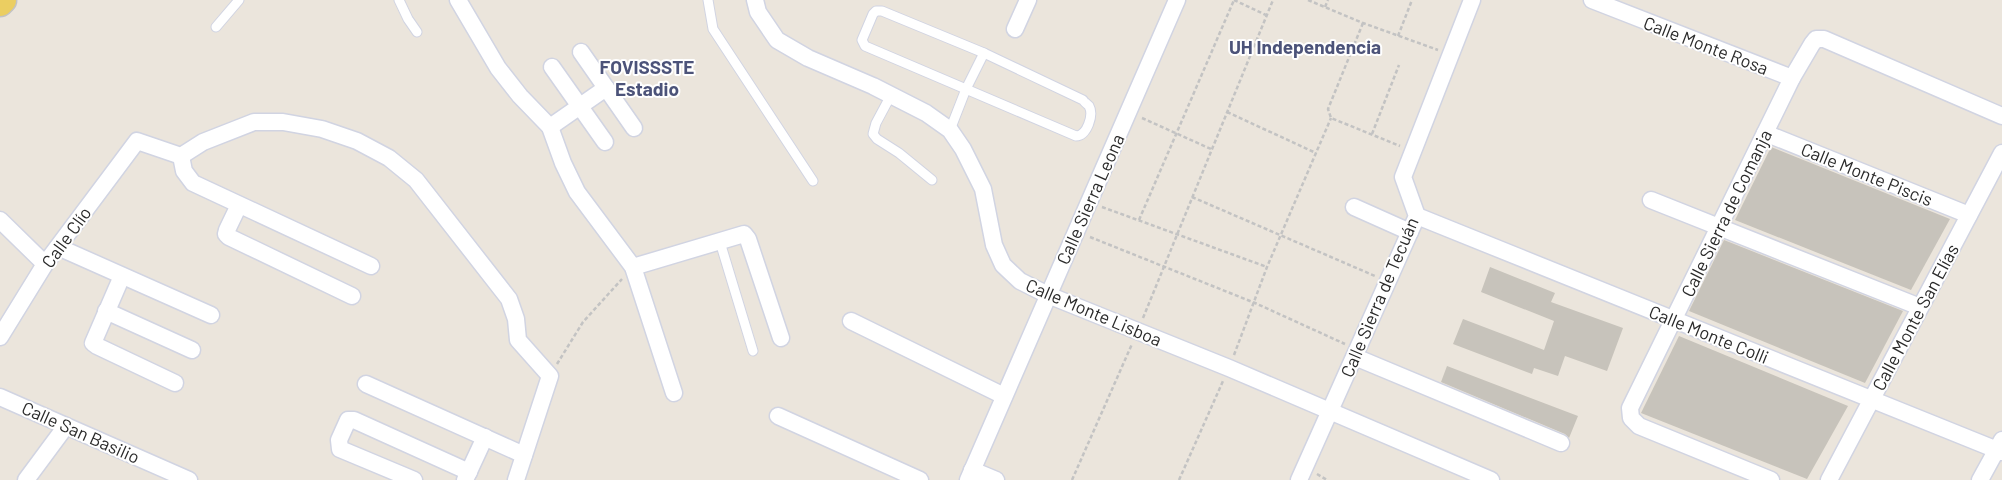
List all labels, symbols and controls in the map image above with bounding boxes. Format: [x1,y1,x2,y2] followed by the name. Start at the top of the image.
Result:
[1640,11,1772,79] street label: Calle Monte Rosa
[1229,35,1381,58] district label: UH Independencia
[600,55,694,100] district label: FOVISSSTE Estadio
[1676,126,1776,300] street label: Calle Sierra de Comanja
[1051,130,1129,268] street label: Calle Sierra Leona
[1798,138,1936,210] street label: Calle Monte Piscis
[36,202,96,272] street label: Calle Clío
[1335,214,1423,380] street label: Calle Sierra de Tecuán
[1867,240,1963,394] street label: Calle Monte San Elías
[1023,273,1165,351] street label: Calle Monte Lisboa
[1646,300,1772,368] street label: Calle Monte Colli
[19,396,143,468] street label: Calle San Basilio

